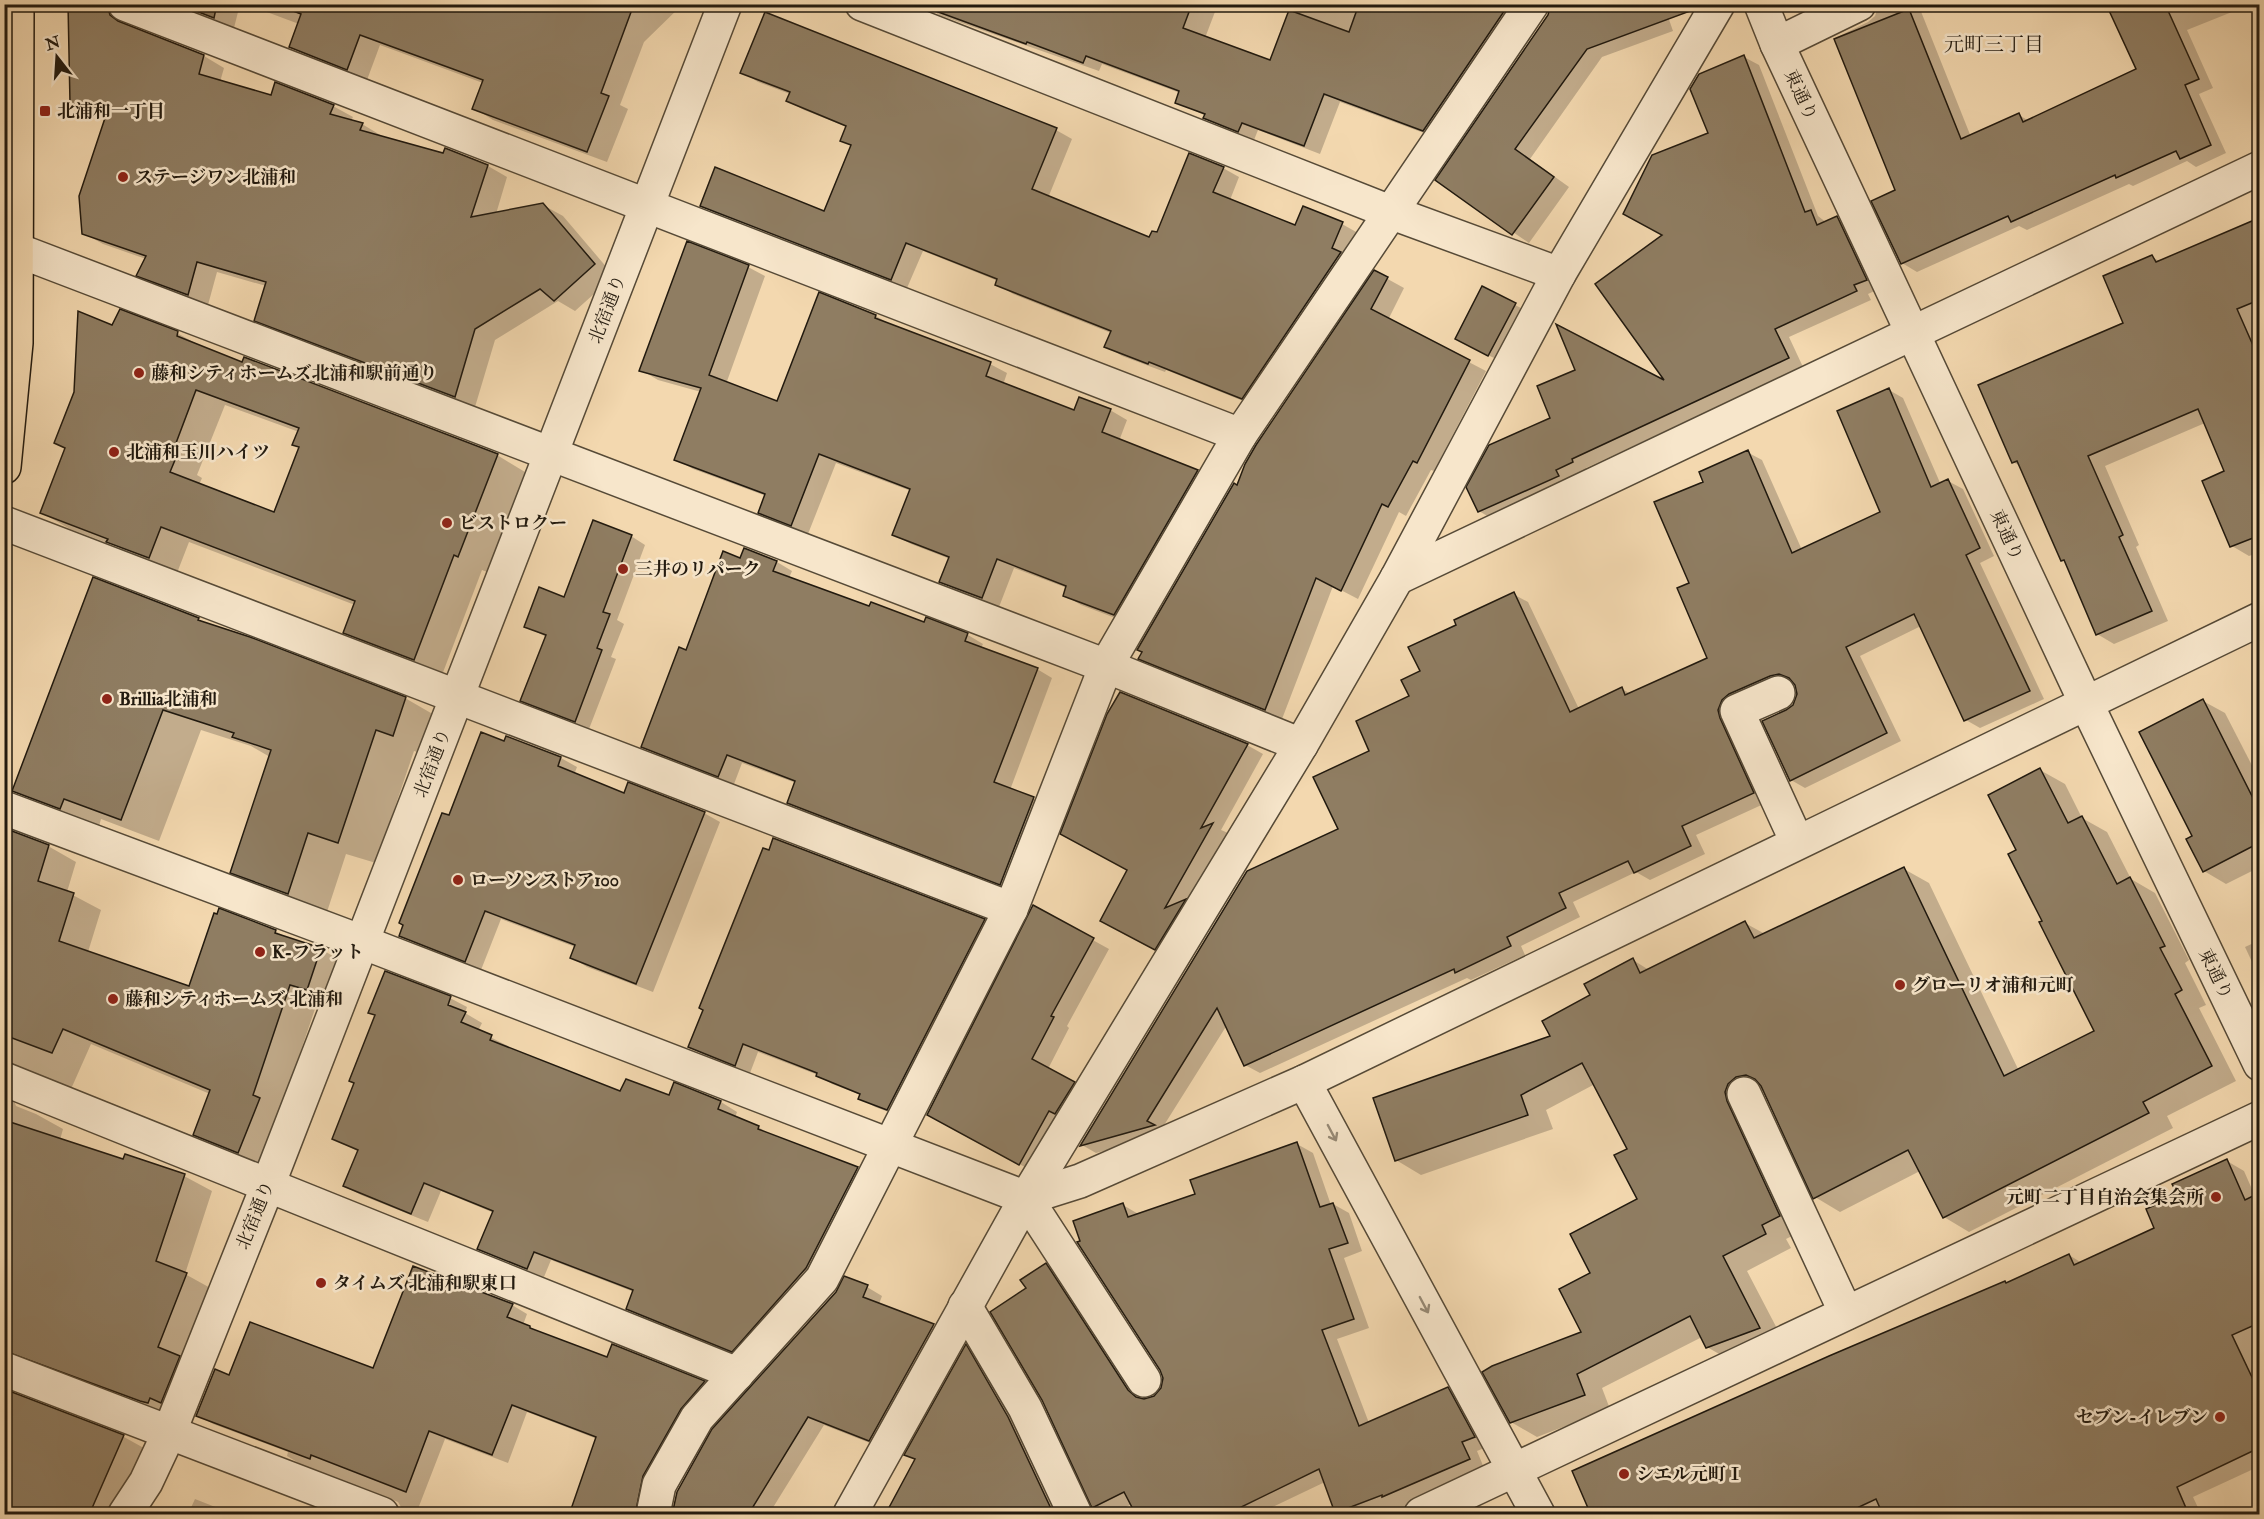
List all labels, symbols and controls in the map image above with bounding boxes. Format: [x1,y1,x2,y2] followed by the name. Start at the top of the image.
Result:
[27,27,87,87] north arrow
[42,32,63,56] text: N
[1944,32,2044,57] district label: 元町三丁目
[1779,66,1822,125] street label: 東通り
[57,100,165,123] place label: 北浦和一丁目
[38,104,52,118] marker: 北浦和一丁目
[135,166,296,189] place label: ステージワン北浦和
[116,170,130,184] marker: ステージワン北浦和
[584,271,631,347] street label: 北宿通り
[151,362,438,385] place label: 藤和シティホームズ北浦和駅前通り
[132,366,146,380] marker: 藤和シティホームズ北浦和駅前通り
[126,441,270,464] place label: 北浦和玉川ハイツ
[107,445,121,459] marker: 北浦和玉川ハイツ
[1985,506,2028,565] street label: 東通り
[459,512,567,535] place label: ビストロクー
[440,516,454,530] marker: ビストロクー
[635,558,760,581] place label: 三井のリパーク
[616,562,630,576] marker: 三井のリパーク
[119,688,218,711] place label: Brillia北浦和
[100,692,114,706] marker: Brillia北浦和
[409,725,456,801] street label: 北宿通り
[470,869,619,892] place label: ローソンストア100
[451,873,465,887] marker: ローソンストア100
[272,941,364,964] place label: K-フラット
[253,945,267,959] marker: K-フラット
[2193,945,2238,1004] street label: 東通り
[1912,974,2074,997] place label: グローリオ浦和元町
[1893,978,1907,992] marker: グローリオ浦和元町
[125,988,343,1011] place label: 藤和シティホームズ 北浦和
[106,992,120,1006] marker: 藤和シティホームズ 北浦和
[1326,1124,1338,1141] one-way arrow
[231,1178,280,1253] street label: 北宿通り
[2006,1186,2204,1209] place label: 元町二丁目自治会集会所
[2209,1190,2223,1204] marker: 元町二丁目自治会集会所
[333,1272,516,1295] place label: タイムズ 北浦和駅東口
[314,1276,328,1290] marker: タイムズ 北浦和駅東口
[1418,1296,1430,1313] one-way arrow
[2076,1406,2208,1429] place label: セブン-イレブン
[2213,1410,2227,1424] marker: セブン-イレブン
[1636,1463,1744,1486] place label: シエル元町Ⅰ
[1617,1467,1631,1481] marker: シエル元町Ⅰ

